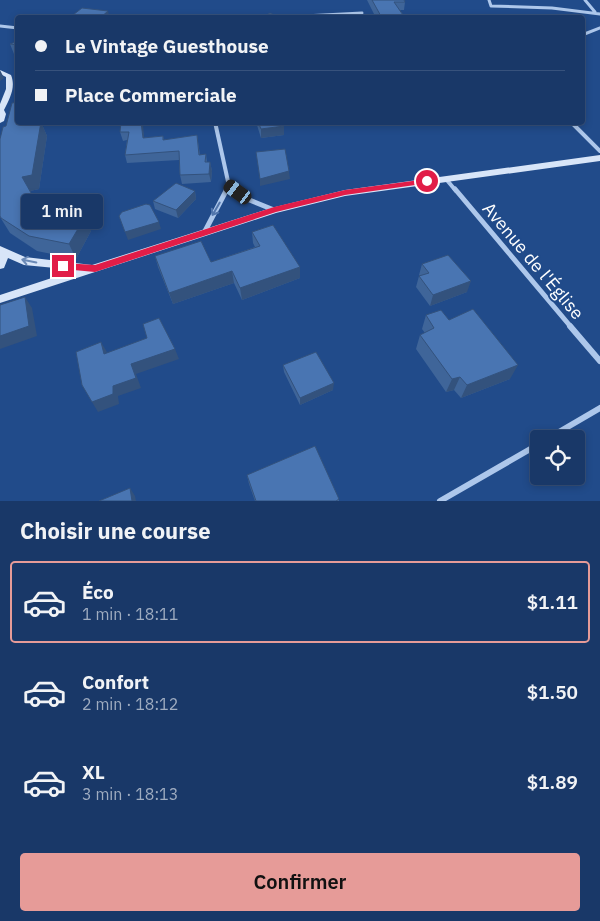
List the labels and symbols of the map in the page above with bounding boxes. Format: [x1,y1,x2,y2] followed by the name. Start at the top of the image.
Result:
[416,170,438,192] route start
[221,177,254,207] car
[22,194,104,228] callout: 1 min
[478,197,589,324] street label: Avenue de l'Église
[211,201,220,216] one-way arrow
[52,255,74,277] route end
[22,256,38,265] one-way arrow

